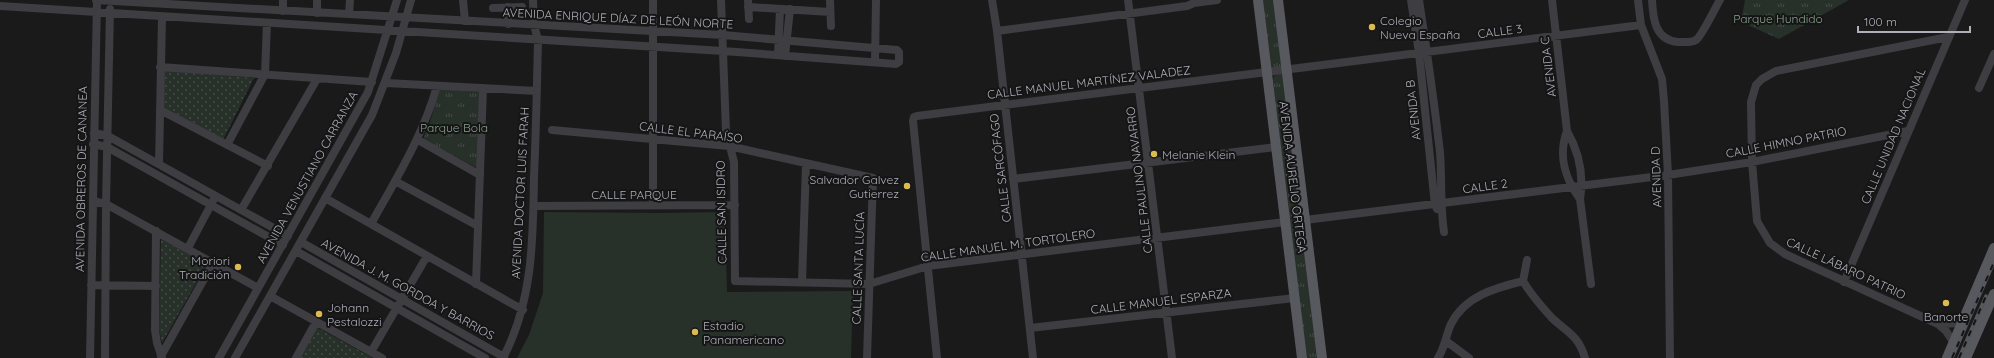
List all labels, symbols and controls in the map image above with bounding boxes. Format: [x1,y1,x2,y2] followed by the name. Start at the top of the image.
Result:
[502,4,734,32] street label: AVENIDA ENRIQUE DÍAZ DE LEÓN NORTE
[1858,8,1970,34] scale bar
[1733,11,1823,26] park label: Parque Hundido
[1380,13,1460,42] place label: Colegio Nueva España
[1864,14,1897,29] text: 100 m
[1477,21,1523,41] street label: CALLE 3
[1367,22,1377,32] marker: Colegio Nueva España
[1537,36,1559,98] street label: AVENIDA C
[986,62,1192,102] street label: CALLE MANUEL MARTÍNEZ VALADEZ
[1858,65,1929,206] street label: CALLE UNIDAD NACIONAL
[1402,79,1424,141] street label: AVENIDA B
[72,86,90,272] street label: AVENIDA OBREROS DE CANANEA
[253,88,361,266] street label: AVENIDA VENUSTIANO CARRANZA
[1276,100,1310,254] street label: AVENIDA AURELIO ORTEGA
[1123,106,1155,254] street label: CALLE PAULINO NAVARRO
[508,107,532,279] street label: AVENIDA DOCTOR LUIS FARAH
[986,113,1014,223] street label: CALLE SARCÓFAGO
[638,118,744,146] street label: CALLE EL PARAÍSO
[420,120,488,135] park label: Parque Bola
[1724,123,1848,161] street label: CALLE HIMNO PATRIO
[1647,146,1665,208] street label: AVENIDA D
[1162,147,1235,162] place label: Melanie Klein
[1149,149,1159,159] marker: Melanie Klein
[713,160,729,264] street label: CALLE SAN ISIDRO
[809,172,899,201] place label: Salvador Galvez Gutierrez
[1462,175,1509,197] street label: CALLE 2
[902,181,912,191] marker: Salvador Galvez Gutierrez
[591,187,677,202] street label: CALLE PARQUE
[849,211,867,325] street label: CALLE SANTA LUCÍA
[920,225,1096,265] street label: CALLE MANUEL M. TORTOLERO
[1784,234,1908,302] street label: CALLE LÁBARO PATRIO
[319,235,497,343] street label: AVENIDA J. M. GORDOA Y BARRIOS
[179,253,230,282] place label: Moriori Tradición
[233,262,243,272] marker: Moriori Tradición
[1090,285,1232,317] street label: CALLE MANUEL ESPARZA
[1941,298,1951,308] marker: Banorte
[327,300,382,329] place label: Johann Pestalozzi
[314,309,324,319] marker: Johann Pestalozzi
[1924,309,1969,324] place label: Banorte
[703,318,784,347] place label: Estadio Panamericano
[690,327,700,337] marker: Estadio Panamericano

